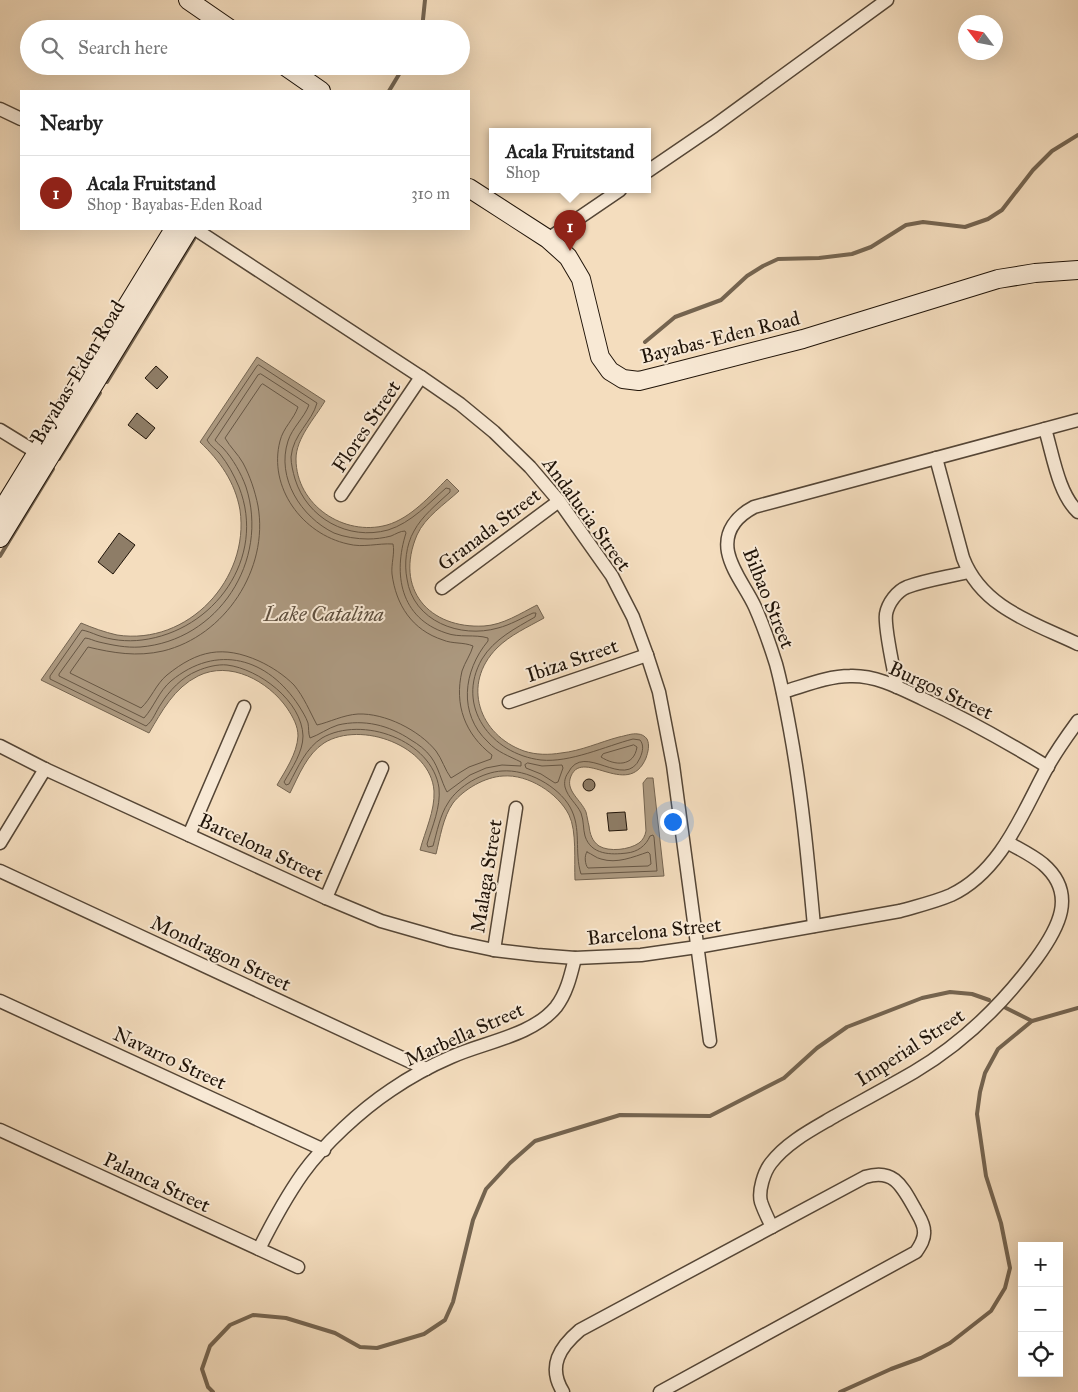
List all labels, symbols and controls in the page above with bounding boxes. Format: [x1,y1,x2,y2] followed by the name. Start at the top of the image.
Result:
[958,15,1003,60] north arrow
[20,20,470,75] search box
[38,34,66,62] icon: search
[78,36,168,59] text: Search here
[40,110,103,136] text: Nearby
[489,128,651,193] popup
[506,140,634,163] text: Acala Fruitstand
[506,163,540,182] text: Shop
[87,172,216,195] text: Acala Fruitstand
[53,184,59,203] text: 1
[411,184,450,203] text: 310 m
[87,195,262,214] text: Shop · Bayabas-Eden Road
[554,210,586,251] pin: 1
[25,296,129,448] street label: Bayabas-Eden Road
[638,306,802,368] street label: Bayabas-Eden Road
[327,376,405,476] street label: Flores Street
[537,451,636,576] street label: Andalucia Street
[433,483,545,575] street label: Granada Street
[738,544,800,652] street label: Bilbao Street
[263,601,384,627] water label: Lake Catalina
[523,633,621,687] street label: Ibiza Street
[885,655,997,725] street label: Burgos Street
[195,808,327,886] street label: Barcelona Street
[660,809,686,835] your location
[465,817,508,935] street label: Malaga Street
[147,910,295,997] street label: Mondragon Street
[586,912,722,950] street label: Barcelona Street
[401,997,527,1071] street label: Marbella Street
[851,1003,969,1091] street label: Imperial Street
[110,1021,230,1095] street label: Navarro Street
[100,1147,214,1217] street label: Palanca Street
[1018,1242,1063,1377] map controls
[1018,1242,1063,1287] button: +
[1018,1287,1063,1332] button: −
[1018,1332,1063,1377] button: locate

